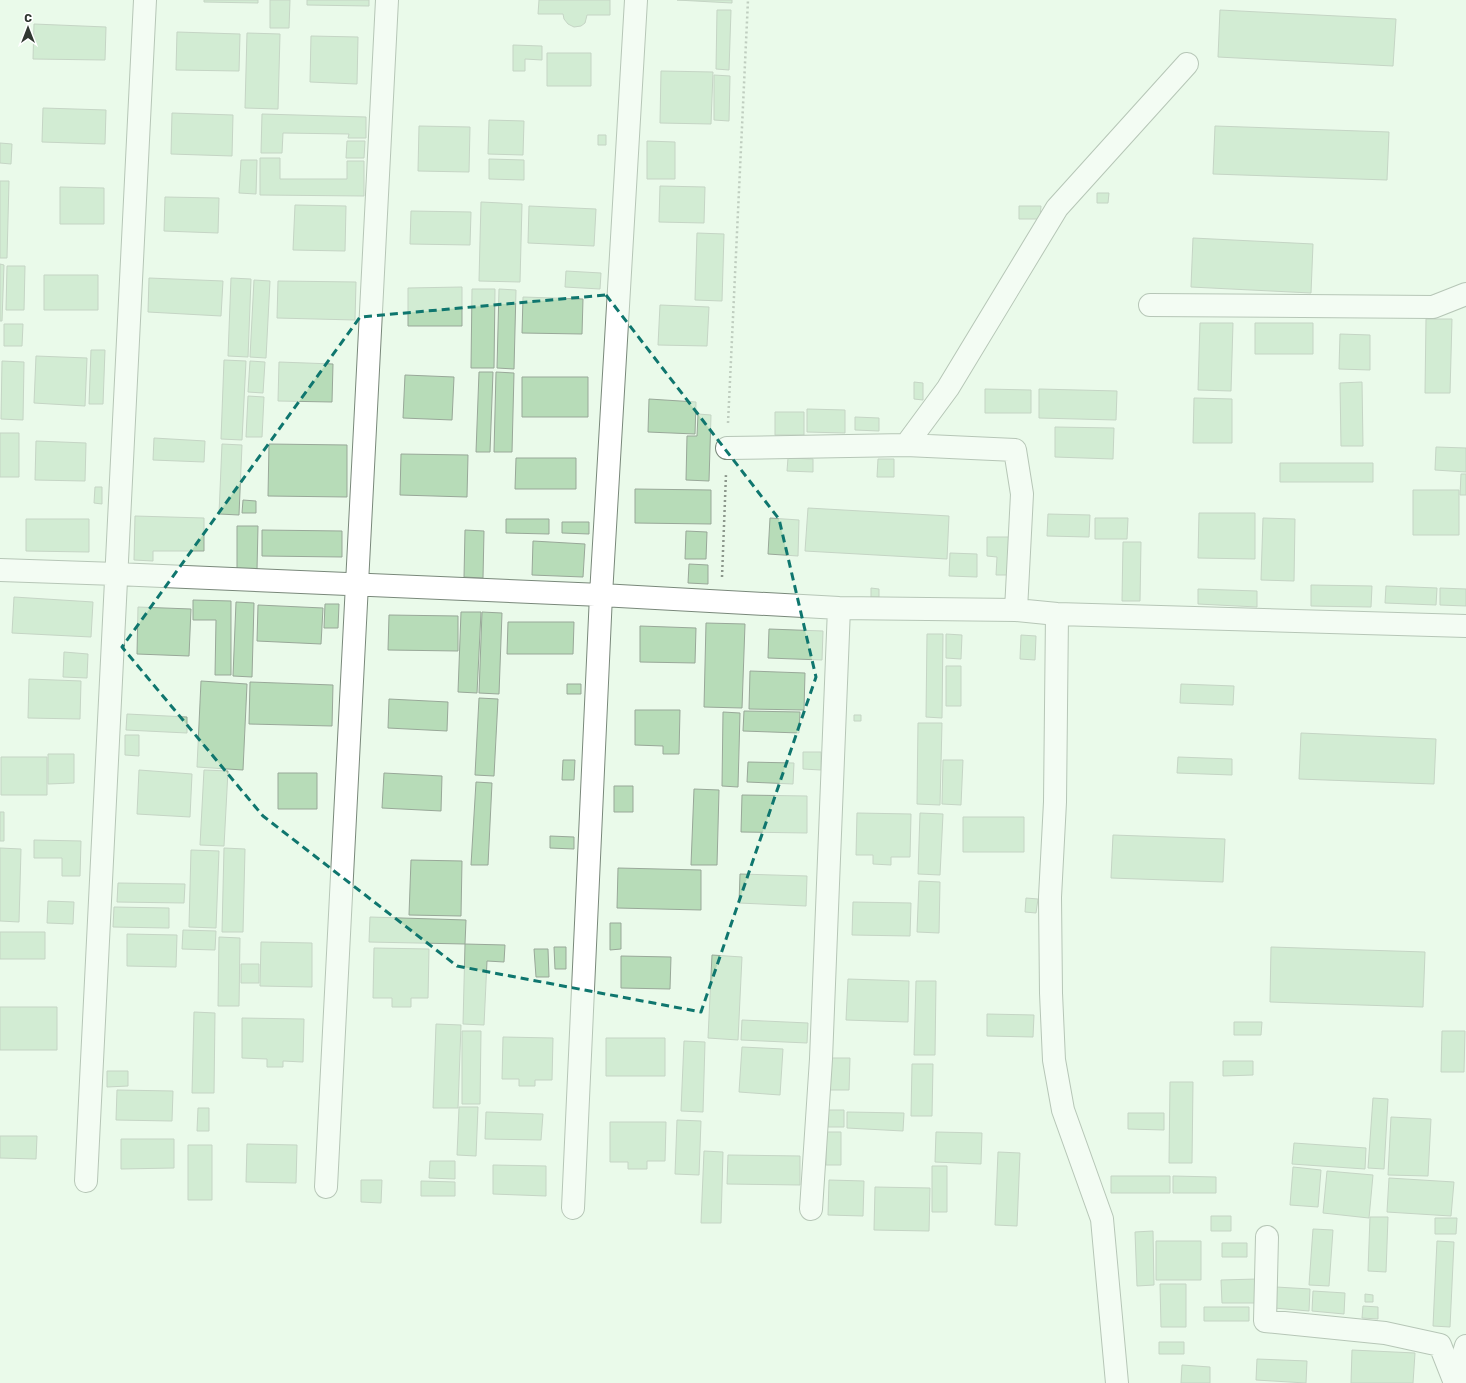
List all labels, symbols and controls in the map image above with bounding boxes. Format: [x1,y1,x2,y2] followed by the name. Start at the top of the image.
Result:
[8,8,48,48] north arrow
[24,12,32,25] text: С

